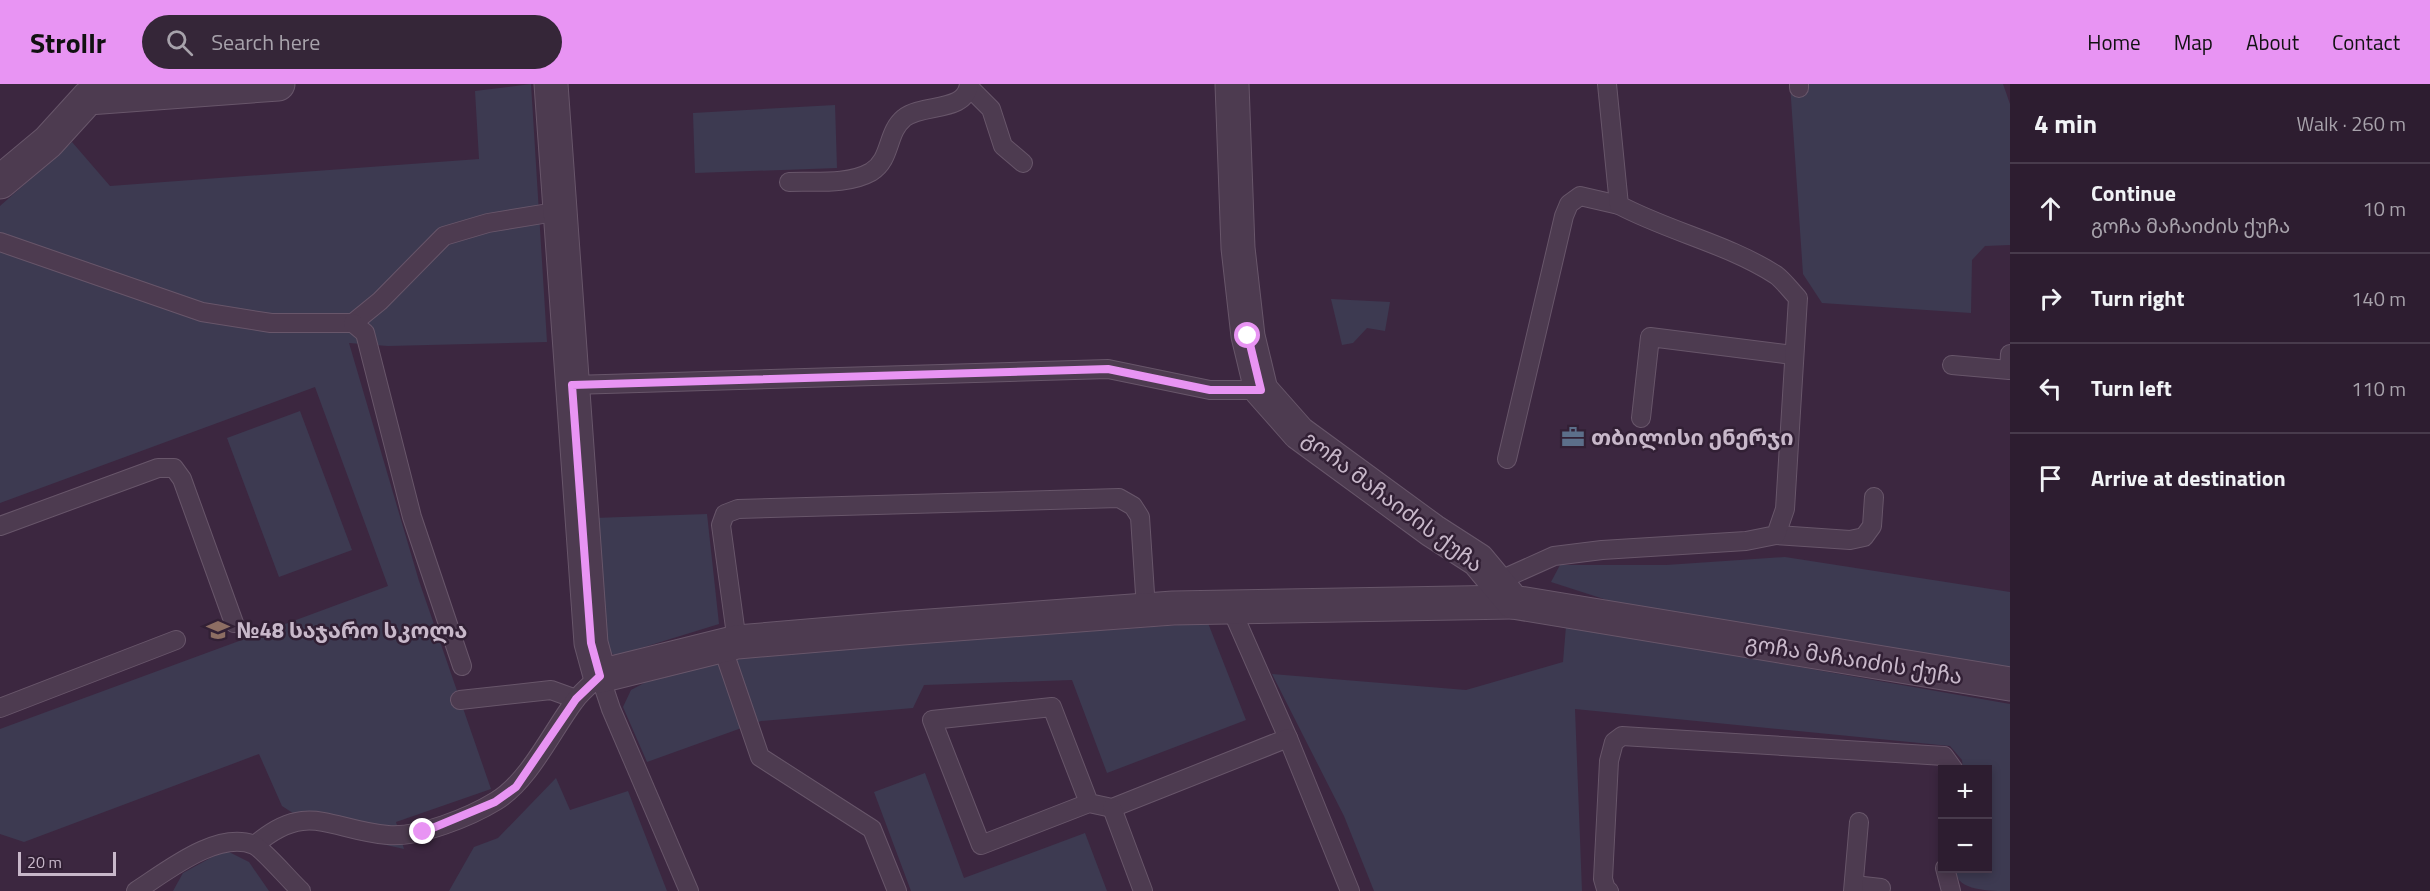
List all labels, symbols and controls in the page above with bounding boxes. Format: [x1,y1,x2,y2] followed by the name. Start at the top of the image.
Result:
[142,15,562,69] search box
[30,21,106,64] text: Strollr
[211,25,320,59] text: Search here
[163,26,196,59] icon: search
[2087,26,2141,58] text: Home
[2174,26,2213,58] text: Map
[2246,26,2299,58] text: About
[2332,26,2400,58] text: Contact
[2034,104,2097,143] text: 4 min
[2297,108,2406,139] text: Walk · 260 m
[2091,176,2176,210] text: Continue
[2034,192,2067,225] icon: ahead
[2362,193,2406,224] text: 10 m
[2091,210,2290,241] text: გოჩა მაჩაიძის ქუჩა
[2091,281,2185,315] text: Turn right
[2034,282,2067,315] icon: right
[2351,283,2406,314] text: 140 m
[1234,322,1260,348] route start
[2091,371,2172,405] text: Turn left
[2034,372,2067,405] icon: left
[2351,373,2406,404] text: 110 m
[1591,420,1794,454] place label: თბილისი ენერჯი
[1295,422,1491,580] street label: გოჩა მაჩაიძის ქუჩა
[1560,424,1586,450] office icon: თბილისი ენერჯი
[2091,461,2286,495] text: Arrive at destination
[2034,462,2067,495] icon: arrive
[236,613,467,647] place label: №48 საჯარო სკოლა
[205,617,231,643] school or university icon: №48 საჯარო სკოლა
[1743,625,1965,693] street label: გოჩა მაჩაიძის ქუჩა
[1938,765,1992,873] map controls
[1938,765,1992,819] button: +
[409,818,435,844] route end
[1938,819,1992,873] button: −
[18,849,116,876] scale bar
[27,850,62,874] text: 20 m

